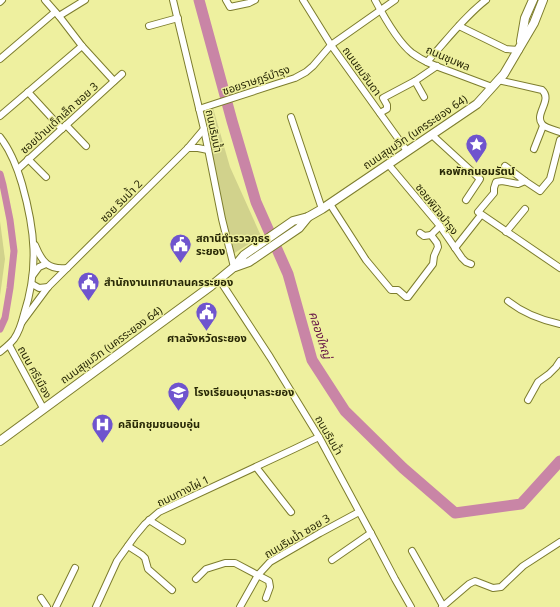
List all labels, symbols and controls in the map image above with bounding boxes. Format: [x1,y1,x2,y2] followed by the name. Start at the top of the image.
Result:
[424,41,473,74] street label: ถนนชุมพล
[340,43,385,98] street label: ถนนยมจินดา
[220,61,292,98] street label: ซอยราษฎร์บำรุง
[16,78,101,157] street label: ซอยบ้านเด็กเล็ก ซอย 3
[360,91,470,172] street label: ถนนสุขุมวิท (นครระยอง 64)
[203,108,226,154] street label: ถนนริมน้ำ
[464,132,490,165] place icon: หอพักถนอมรัตน์
[439,163,515,178] place label: หอพักถนอมรัตน์
[96,176,145,225] street label: ซอย ริมน้ำ 2
[413,180,462,238] street label: ซอยพินิจบำรุง
[196,230,270,258] place label: สถานีตำรวจภูธร ระยอง
[168,231,194,264] public building icon: สถานีตำรวจภูธร ระยอง
[76,269,102,302] public building icon: สำนักงานเทศบาลนครระยอง
[104,274,233,289] place label: สำนักงานเทศบาลนครระยอง
[194,299,220,332] public building icon: ศาลจังหวัดระยอง
[57,302,165,387] street label: ถนนสุขุมวิท (นครระยอง 64)
[305,309,337,363] water label: คลองใหญ่
[167,330,247,345] place label: ศาลจังหวัดระยอง
[15,343,56,401] street label: ถนน ศรีเมือง
[165,379,191,412] school or university icon: โรงเรียนอนุบาลระยอง
[194,384,294,399] place label: โรงเรียนอนุบาลระยอง
[89,411,115,444] hospital icon: คลินิกชุมชนอบอุ่น
[312,412,347,457] street label: ถนนริมน้ำ
[118,416,200,431] place label: คลินิกชุมชนอบอุ่น
[154,471,212,510] street label: ถนนทางไผ่ 1
[261,510,333,561] street label: ถนนริมน้ำ ซอย 3

